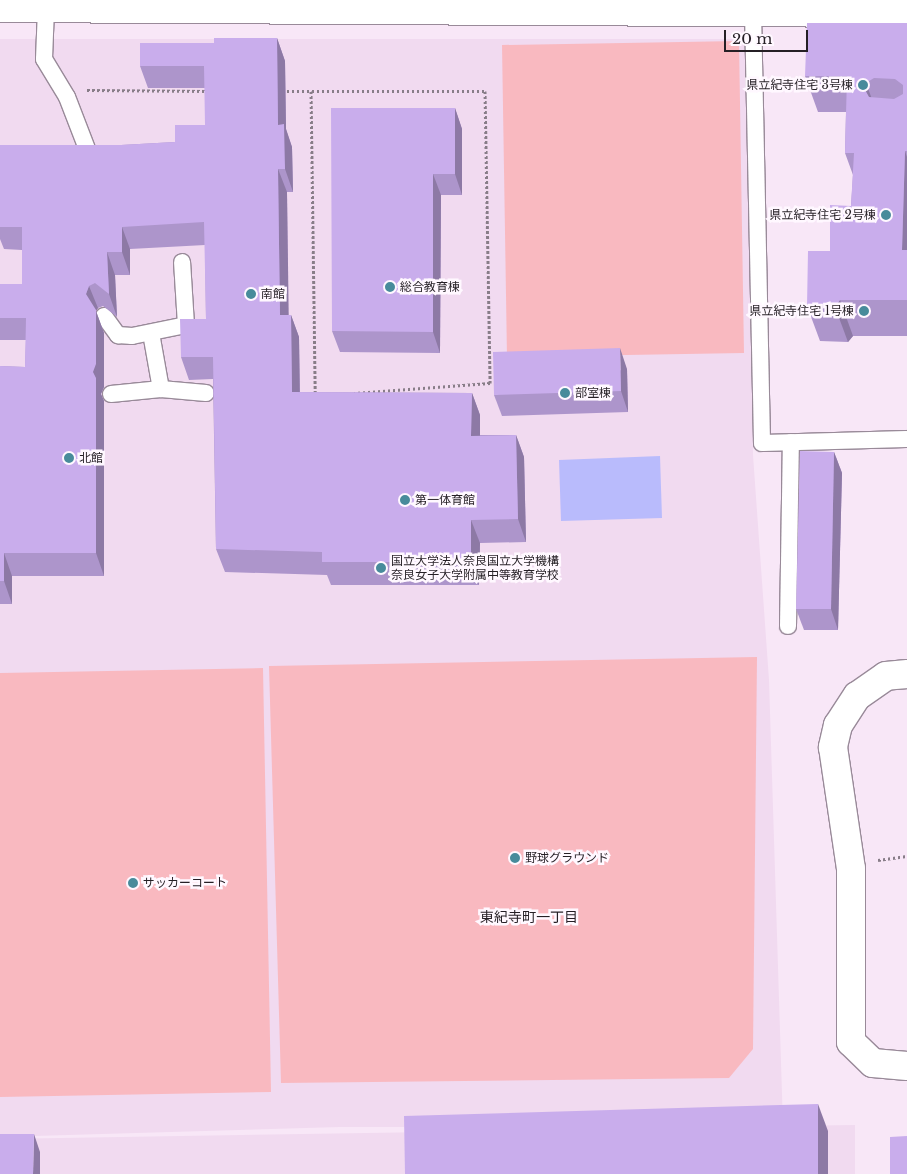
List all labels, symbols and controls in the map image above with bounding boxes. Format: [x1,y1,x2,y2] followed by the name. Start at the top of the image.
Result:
[727,20,811,52] scale bar
[732,29,772,48] text: 20 m
[746,78,853,92] place label: 県立紀寺住宅 3号棟
[857,79,869,91] marker: 県立紀寺住宅 3号棟
[769,208,876,222] place label: 県立紀寺住宅 2号棟
[880,209,892,221] marker: 県立紀寺住宅 2号棟
[400,280,460,294] place label: 総合教育棟
[384,281,396,293] marker: 総合教育棟
[261,287,285,301] place label: 南館
[245,288,257,300] marker: 南館
[749,304,854,318] place label: 県立紀寺住宅 1号棟
[858,305,870,317] marker: 県立紀寺住宅 1号棟
[575,386,611,400] place label: 部室棟
[559,387,571,399] marker: 部室棟
[79,451,103,465] place label: 北館
[63,452,75,464] marker: 北館
[415,493,475,507] place label: 第一体育館
[399,494,411,506] marker: 第一体育館
[391,554,559,582] place label: 国立大学法人奈良国立大学機構 奈良女子大学附属中等教育学校
[375,562,387,574] marker: 国立大学法人奈良国立大学機構 奈良女子大学附属中等教育学校
[525,851,609,865] place label: 野球グラウンド
[509,852,521,864] marker: 野球グラウンド
[143,876,227,890] place label: サッカーコート
[127,877,139,889] marker: サッカーコート
[480,909,578,925] district label: 東紀寺町一丁目

